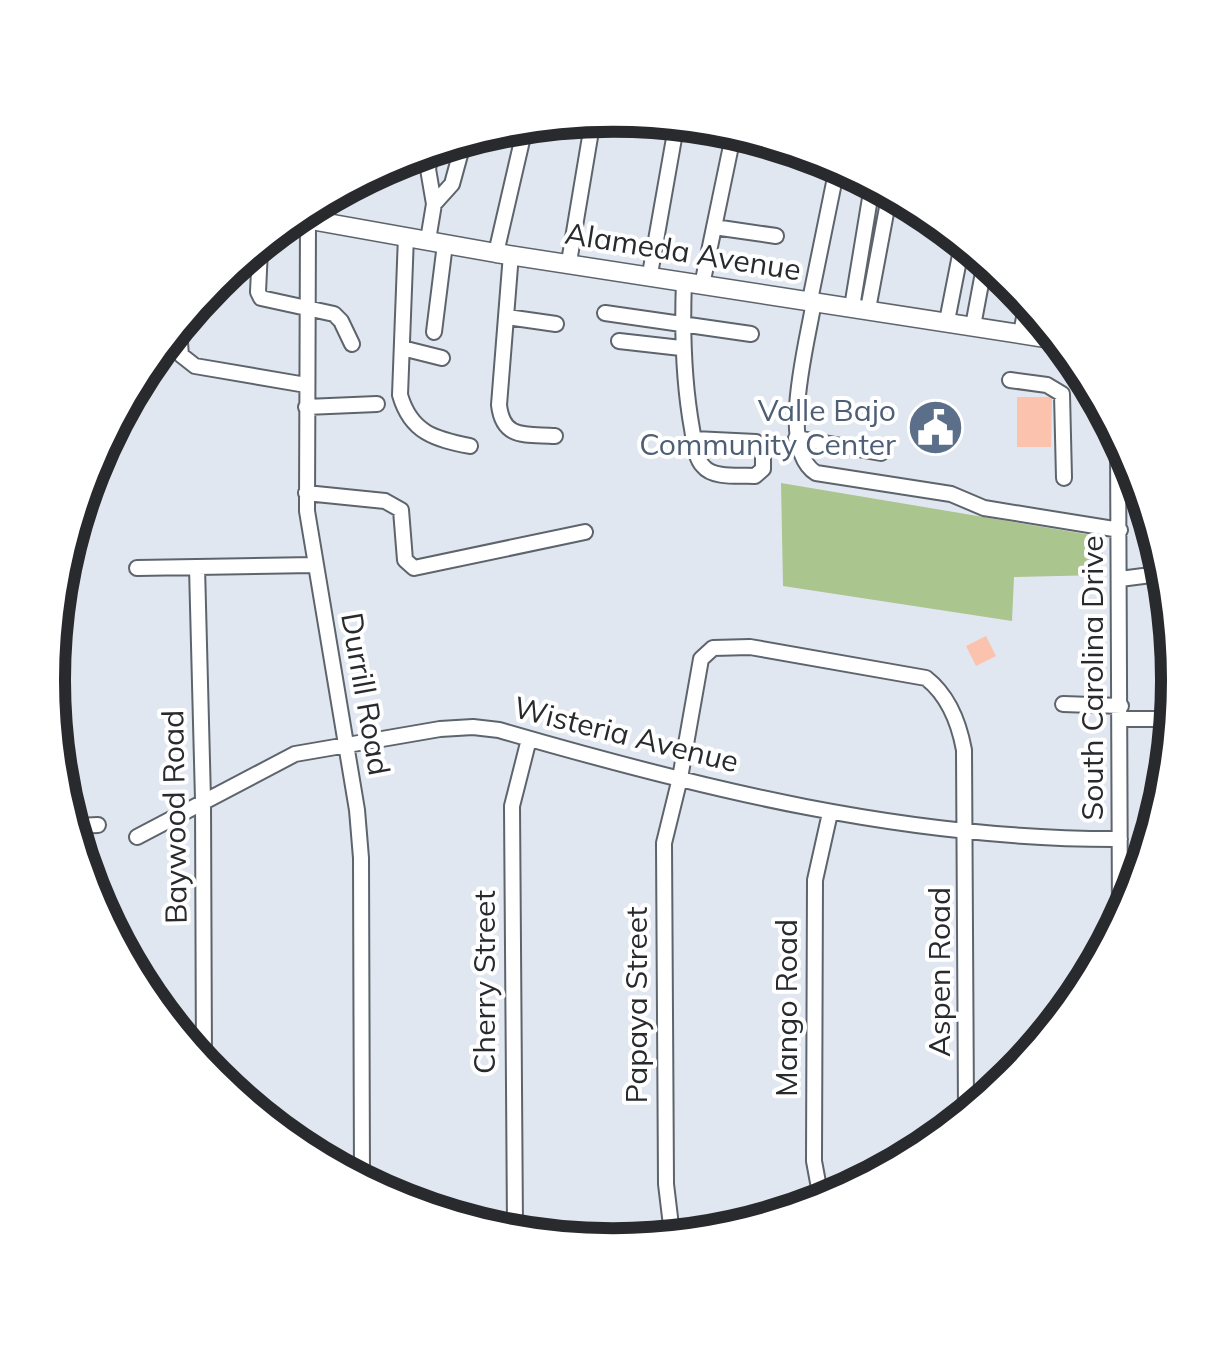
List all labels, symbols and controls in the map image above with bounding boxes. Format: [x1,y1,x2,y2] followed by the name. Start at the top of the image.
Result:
[563,214,804,288] street label: Alameda Avenue
[639,391,896,463] place label: Valle Bajo Community Center
[905,398,965,458] public building icon: Valle Bajo Community Center
[1073,535,1111,821] street label: South Carolina Drive
[333,610,399,778] street label: Durrill Road
[510,688,743,780] street label: Wisteria Avenue
[153,710,195,924] street label: Baywood Road
[920,887,958,1057] street label: Aspen Road
[465,890,503,1074] street label: Cherry Street
[617,906,655,1104] street label: Papaya Street
[767,919,805,1097] street label: Mango Road

